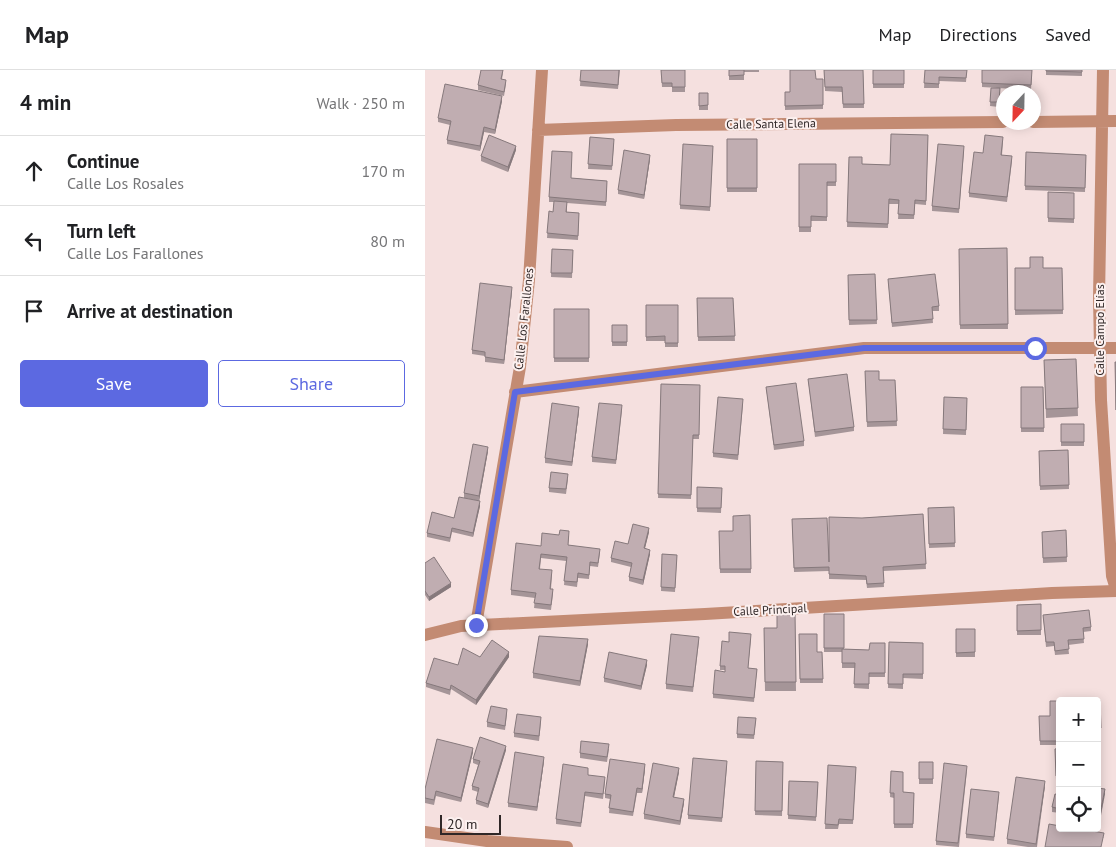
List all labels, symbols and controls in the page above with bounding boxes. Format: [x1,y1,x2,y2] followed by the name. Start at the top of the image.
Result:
[25,19,69,50] text: Map
[879,23,911,46] text: Map
[939,23,1017,46] text: Directions
[1045,23,1091,46] text: Saved
[996,85,1041,130] north arrow
[20,89,71,116] text: 4 min
[316,93,405,113] text: Walk · 250 m
[726,115,816,132] street label: Calle Santa Elena
[67,149,139,173] text: Continue
[20,157,48,185] icon: ahead
[362,161,405,181] text: 170 m
[67,173,184,193] text: Calle Los Rosales
[67,219,136,243] text: Turn left
[20,227,48,255] icon: left
[370,231,405,251] text: 80 m
[67,243,204,263] text: Calle Los Farallones
[511,267,536,371] street label: Calle Los Farallones
[1092,284,1107,376] street label: Calle Campo Elías
[20,297,48,325] icon: arrive
[67,299,233,323] text: Arrive at destination
[1024,337,1047,360] route start
[20,360,208,407] button: Save
[218,360,405,407] button: Share
[733,600,808,619] street label: Calle Principal
[465,614,488,637] route end
[1056,697,1101,832] map controls
[1056,697,1101,742] button: +
[1056,742,1101,787] button: −
[1056,787,1101,832] button: locate
[440,812,501,835] scale bar
[447,815,477,833] text: 20 m

